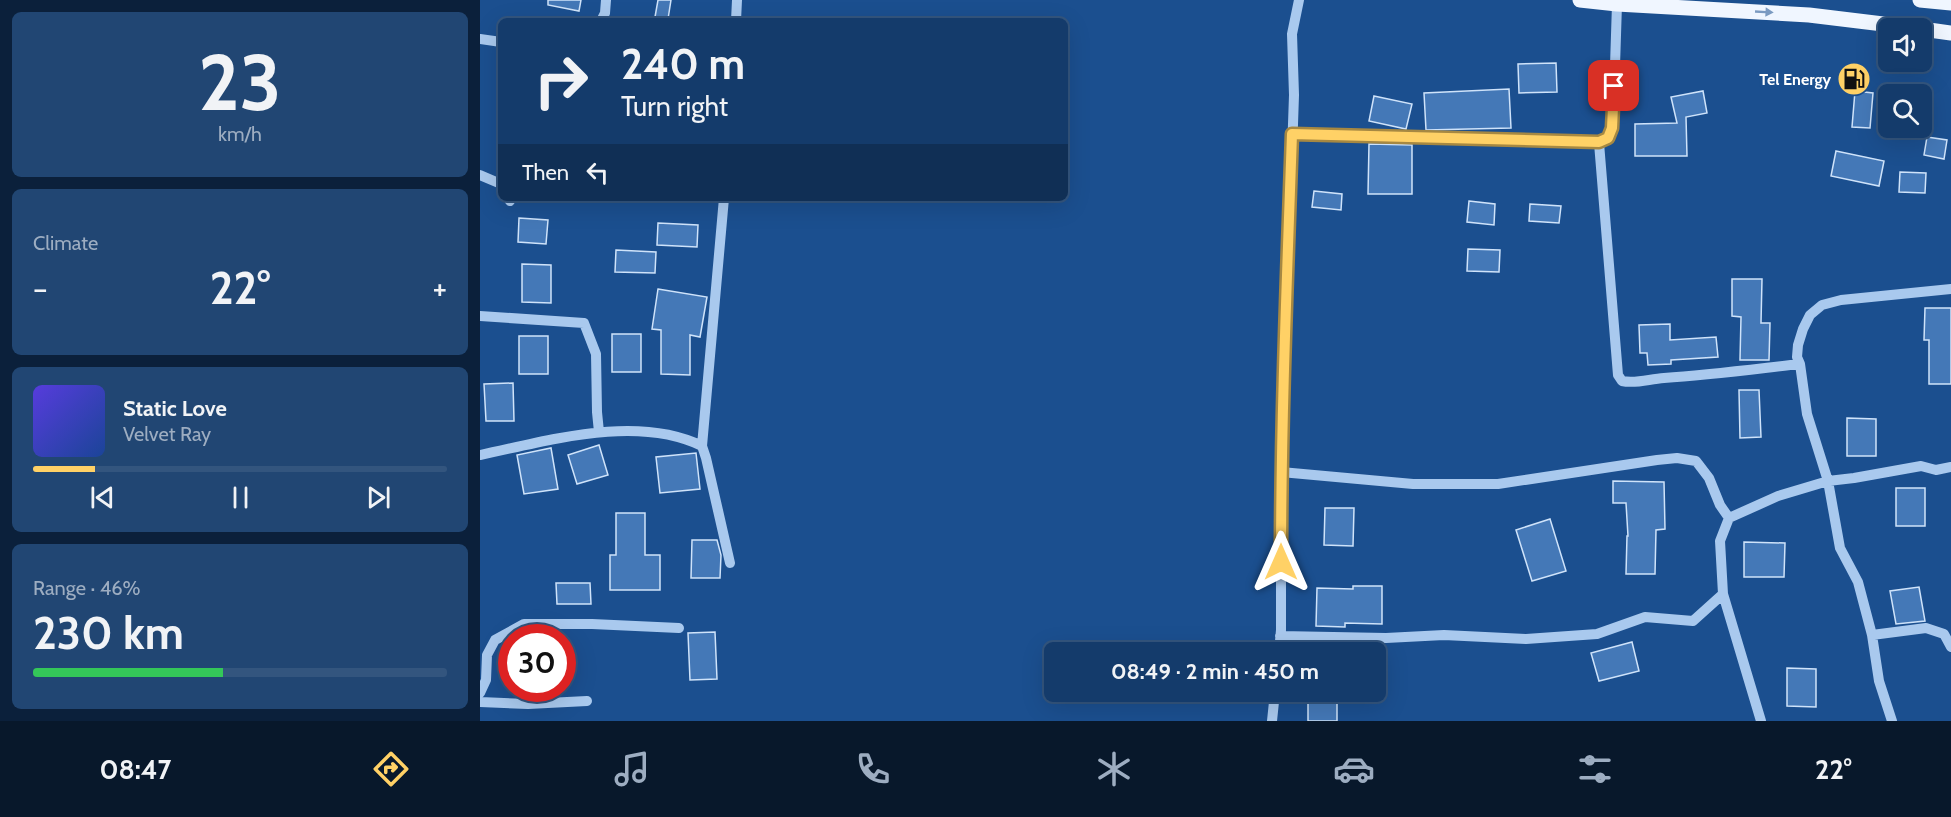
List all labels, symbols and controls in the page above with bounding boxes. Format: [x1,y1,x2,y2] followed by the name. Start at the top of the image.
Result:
[1755,8,1774,17] one-way arrow
[1878,18,1932,138] map controls
[1878,18,1932,72] button: sound
[198,35,282,130] text: 23
[621,38,745,90] text: 240 m
[522,42,600,120] icon: right
[1588,60,1639,111] pin
[1836,61,1872,97] fuel station icon: Tel Energy
[1597,69,1630,102] icon: arrive
[1759,70,1831,89] place label: Tel Energy
[1878,84,1932,138] button: search
[621,90,728,123] text: Turn right
[218,122,262,146] text: km/h
[581,156,614,189] icon: left
[522,159,569,186] text: Then
[33,231,98,255] text: Climate
[210,261,270,315] text: 22°
[33,268,48,308] text: −
[432,268,447,308] text: +
[123,395,227,422] text: Static Love
[123,422,211,446] text: Velvet Ray
[86,481,119,514] icon: previous
[224,481,257,514] icon: pause
[362,481,395,514] icon: next
[1249,530,1313,594] position arrow
[33,576,141,600] text: Range · 46%
[33,606,184,660] text: 230 km
[498,624,576,702] speed limit sign: 30
[1111,658,1319,685] text: 08:49 · 2 min · 450 m
[370,748,412,790] icon: directions
[611,748,653,790] icon: music
[852,748,894,790] icon: phone
[1093,748,1135,790] icon: climate
[1333,748,1375,790] icon: car
[1574,748,1616,790] icon: filters
[99,753,171,786] text: 08:47
[1815,753,1851,786] text: 22°

